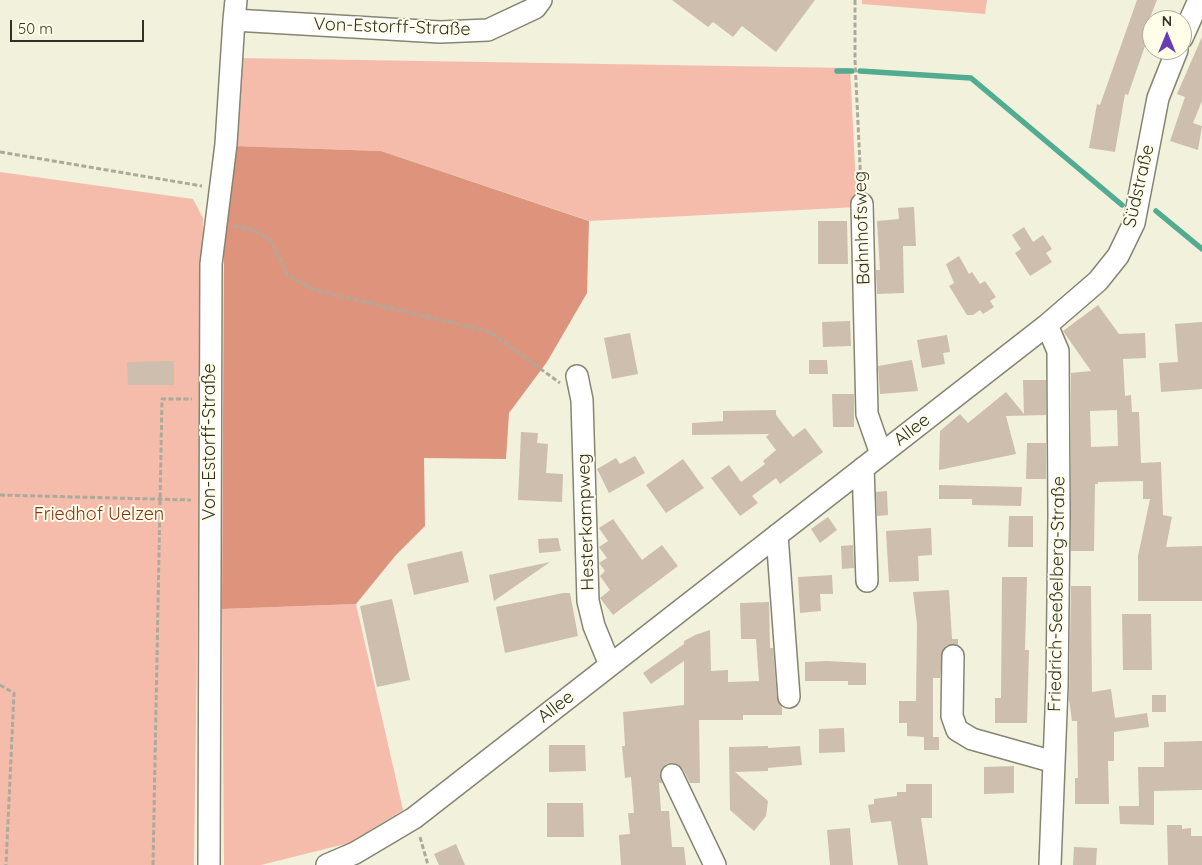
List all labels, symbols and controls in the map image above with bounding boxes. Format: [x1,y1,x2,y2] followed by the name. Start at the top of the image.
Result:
[12,10,146,42] scale bar
[1142,10,1192,60] north arrow
[1162,12,1172,30] text: N
[313,13,471,41] street label: Von-Estorff-Straße
[18,19,53,38] text: 50 m
[1119,142,1159,230] street label: Südstraße
[849,171,875,285] street label: Bahnhofsweg
[199,363,221,521] street label: Von-Estorff-Straße
[890,409,934,451] street label: Allee
[573,453,599,591] street label: Hesterkampweg
[1044,476,1070,712] street label: Friedrich-Seeßelberg-Straße
[34,504,164,526] park label: Friedhof Uelzen
[534,686,578,728] street label: Allee

